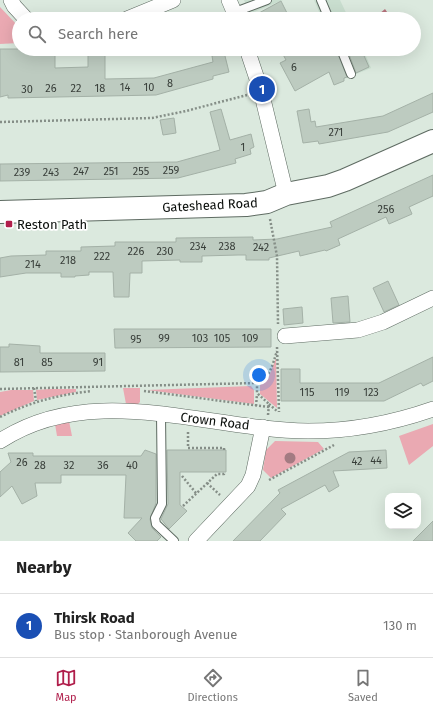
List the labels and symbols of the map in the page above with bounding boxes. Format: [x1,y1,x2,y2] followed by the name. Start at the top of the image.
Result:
[291,61,297,74] house number: 6
[249,74,275,104] pin: 1
[167,77,173,90] house number: 8
[120,81,130,94] house number: 14
[144,81,154,94] house number: 10
[45,82,57,95] house number: 26
[71,82,81,95] house number: 22
[95,82,105,95] house number: 18
[21,83,33,96] house number: 30
[329,126,343,139] house number: 271
[241,141,245,154] house number: 1
[163,164,180,177] house number: 259
[73,165,89,178] house number: 247
[103,165,119,178] house number: 251
[133,165,150,178] house number: 255
[14,166,30,179] house number: 239
[43,166,59,179] house number: 243
[162,195,258,215] street label: Gateshead Road
[378,203,395,216] house number: 256
[17,217,87,232] place label: Reston Path
[4,219,14,229] marker: Reston Path
[190,240,206,253] house number: 234
[219,240,235,253] house number: 238
[253,241,269,254] house number: 242
[128,245,145,258] house number: 226
[156,245,174,258] house number: 230
[94,250,110,263] house number: 222
[60,254,76,267] house number: 218
[25,258,41,271] house number: 214
[158,332,170,345] house number: 99
[192,332,208,345] house number: 103
[214,332,231,345] house number: 105
[242,332,259,345] house number: 109
[130,333,142,346] house number: 95
[14,356,24,369] house number: 81
[41,356,53,369] house number: 85
[93,356,103,369] house number: 91
[249,365,269,385] your location
[300,386,315,399] house number: 115
[334,386,350,399] house number: 119
[363,386,379,399] house number: 123
[180,409,250,433] street label: Crown Road
[370,454,382,467] house number: 44
[351,455,363,468] house number: 42
[16,456,28,469] house number: 26
[34,459,46,472] house number: 28
[64,459,74,472] house number: 32
[97,459,109,472] house number: 36
[126,459,138,472] house number: 40

